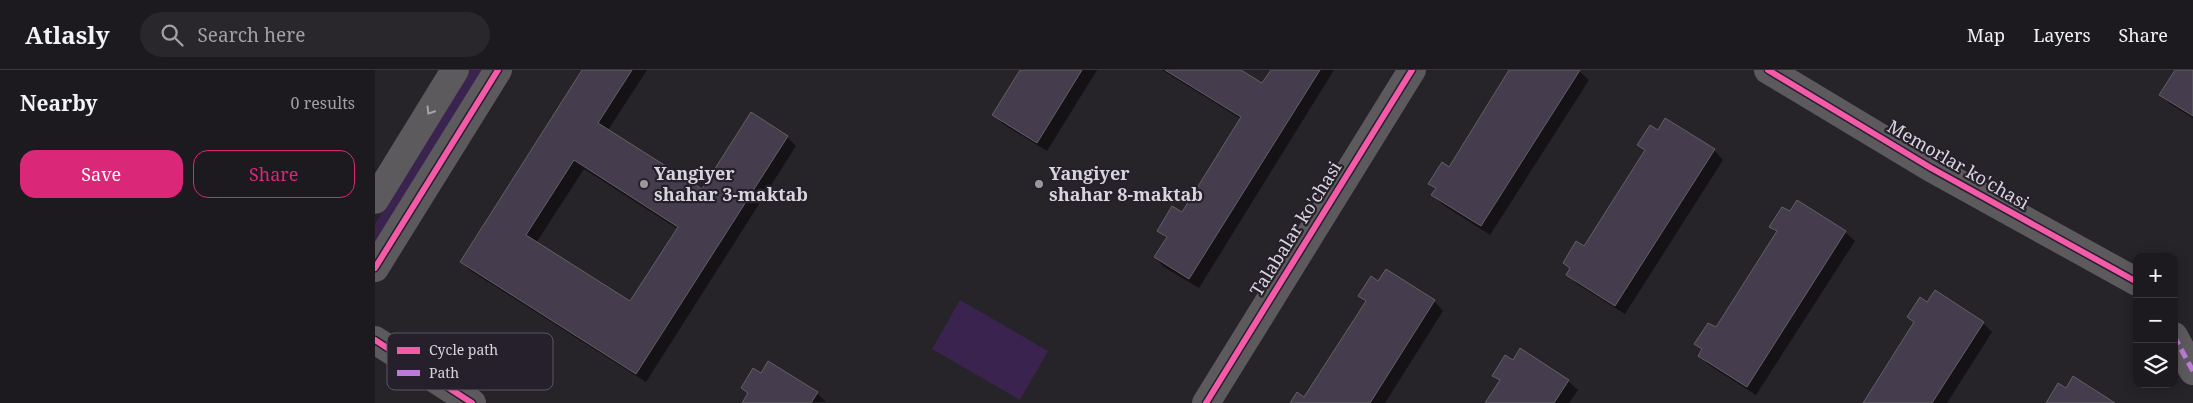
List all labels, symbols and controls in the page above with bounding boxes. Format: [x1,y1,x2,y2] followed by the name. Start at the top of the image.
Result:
[140,12,490,57] search box
[25,18,110,51] text: Atlasly
[158,21,186,49] icon: search
[198,22,305,48] text: Search here
[1967,23,2005,47] text: Map
[2033,23,2091,47] text: Layers
[2119,23,2168,47] text: Share
[20,89,98,117] text: Nearby
[291,92,355,114] text: 0 results
[426,106,436,115] one-way arrow
[1883,114,2034,215] street label: Memorlar ko'chasi
[20,150,183,198] button: Save
[193,150,355,198] button: Share
[1244,156,1346,300] street label: Talabalar ko'chasi
[654,161,808,206] place label: Yangiyer shahar 3-maktab
[1049,161,1203,206] place label: Yangiyer shahar 8-maktab
[638,178,650,190] marker: Yangiyer shahar 3-maktab
[1033,178,1045,190] marker: Yangiyer shahar 8-maktab
[2133,253,2178,388] map controls
[2133,253,2178,298] button: +
[2133,298,2178,343] button: −
[387,333,553,390] legend
[429,340,498,359] text: Cycle path
[2133,343,2178,388] button: layers
[429,363,459,382] text: Path

